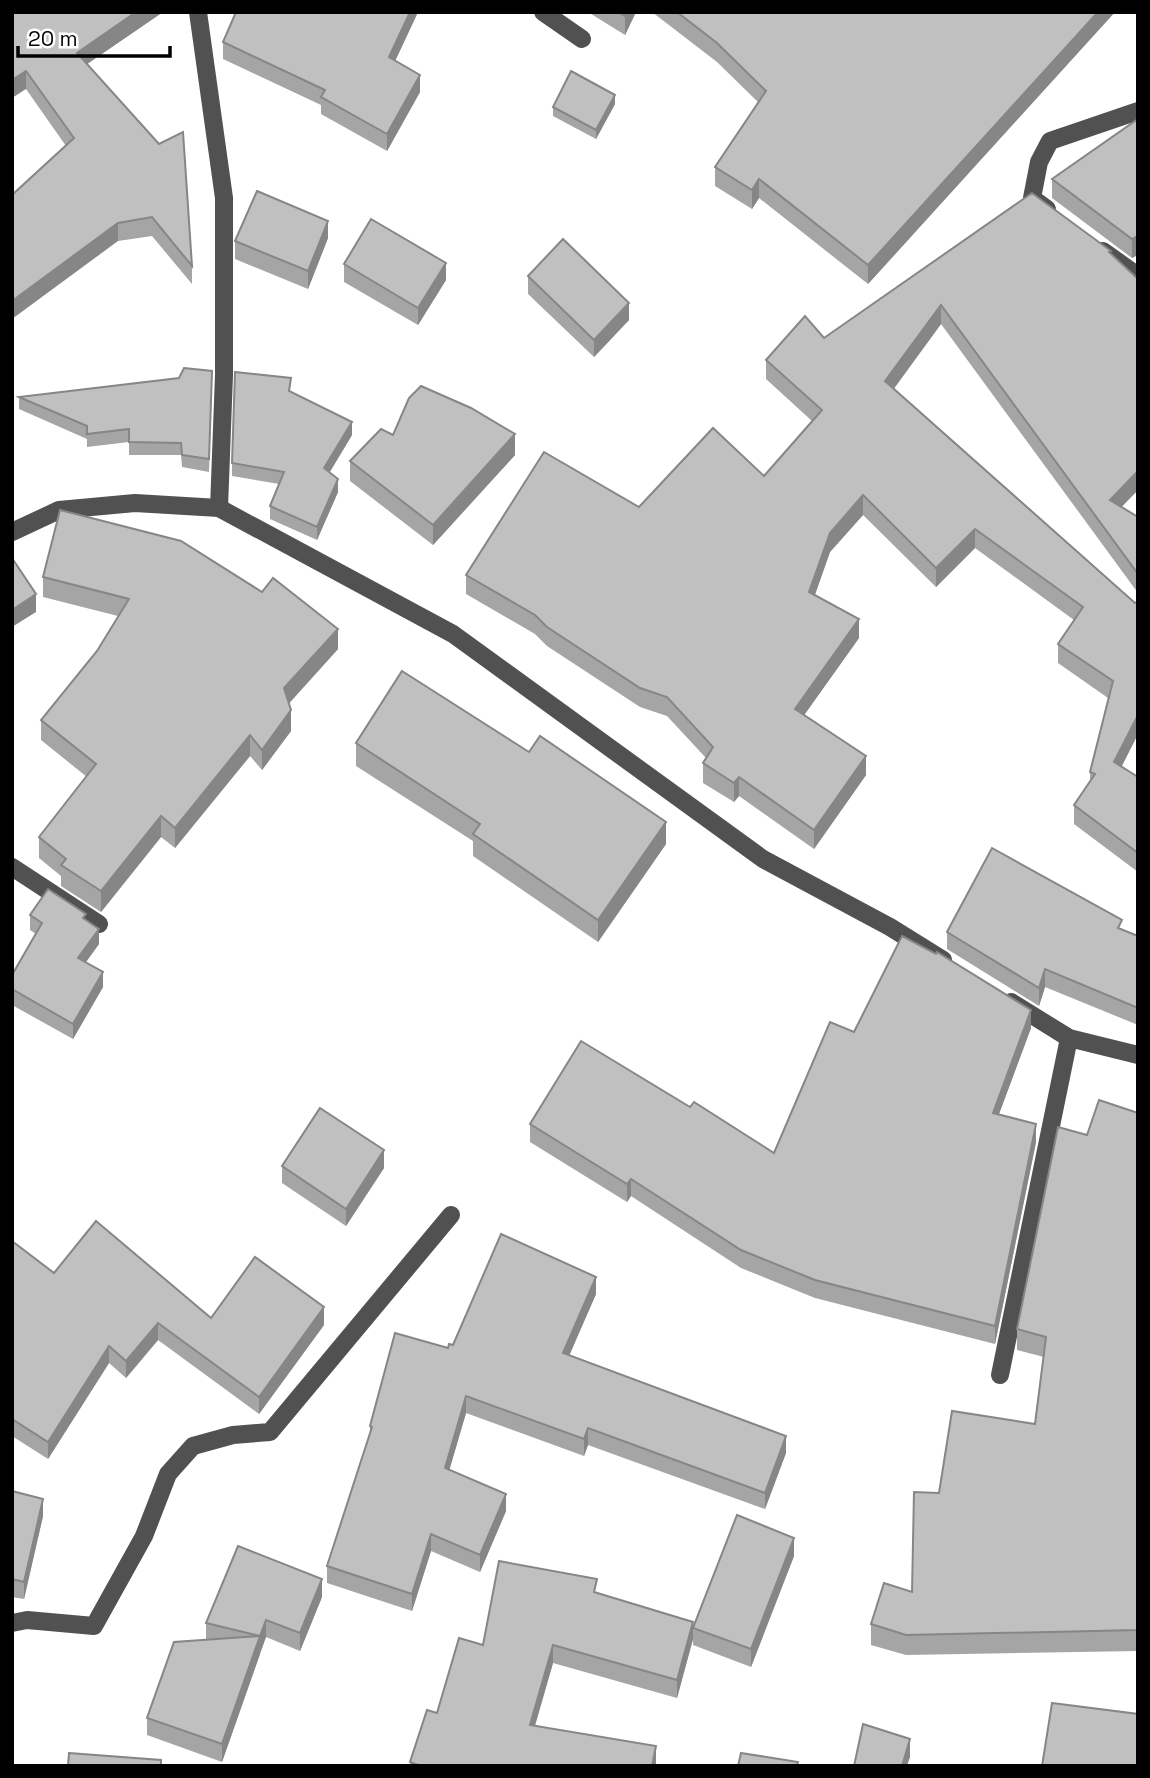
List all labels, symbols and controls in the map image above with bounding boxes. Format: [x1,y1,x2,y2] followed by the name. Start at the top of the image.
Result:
[18,14,170,58] scale bar
[28,25,78,52] text: 20 m

